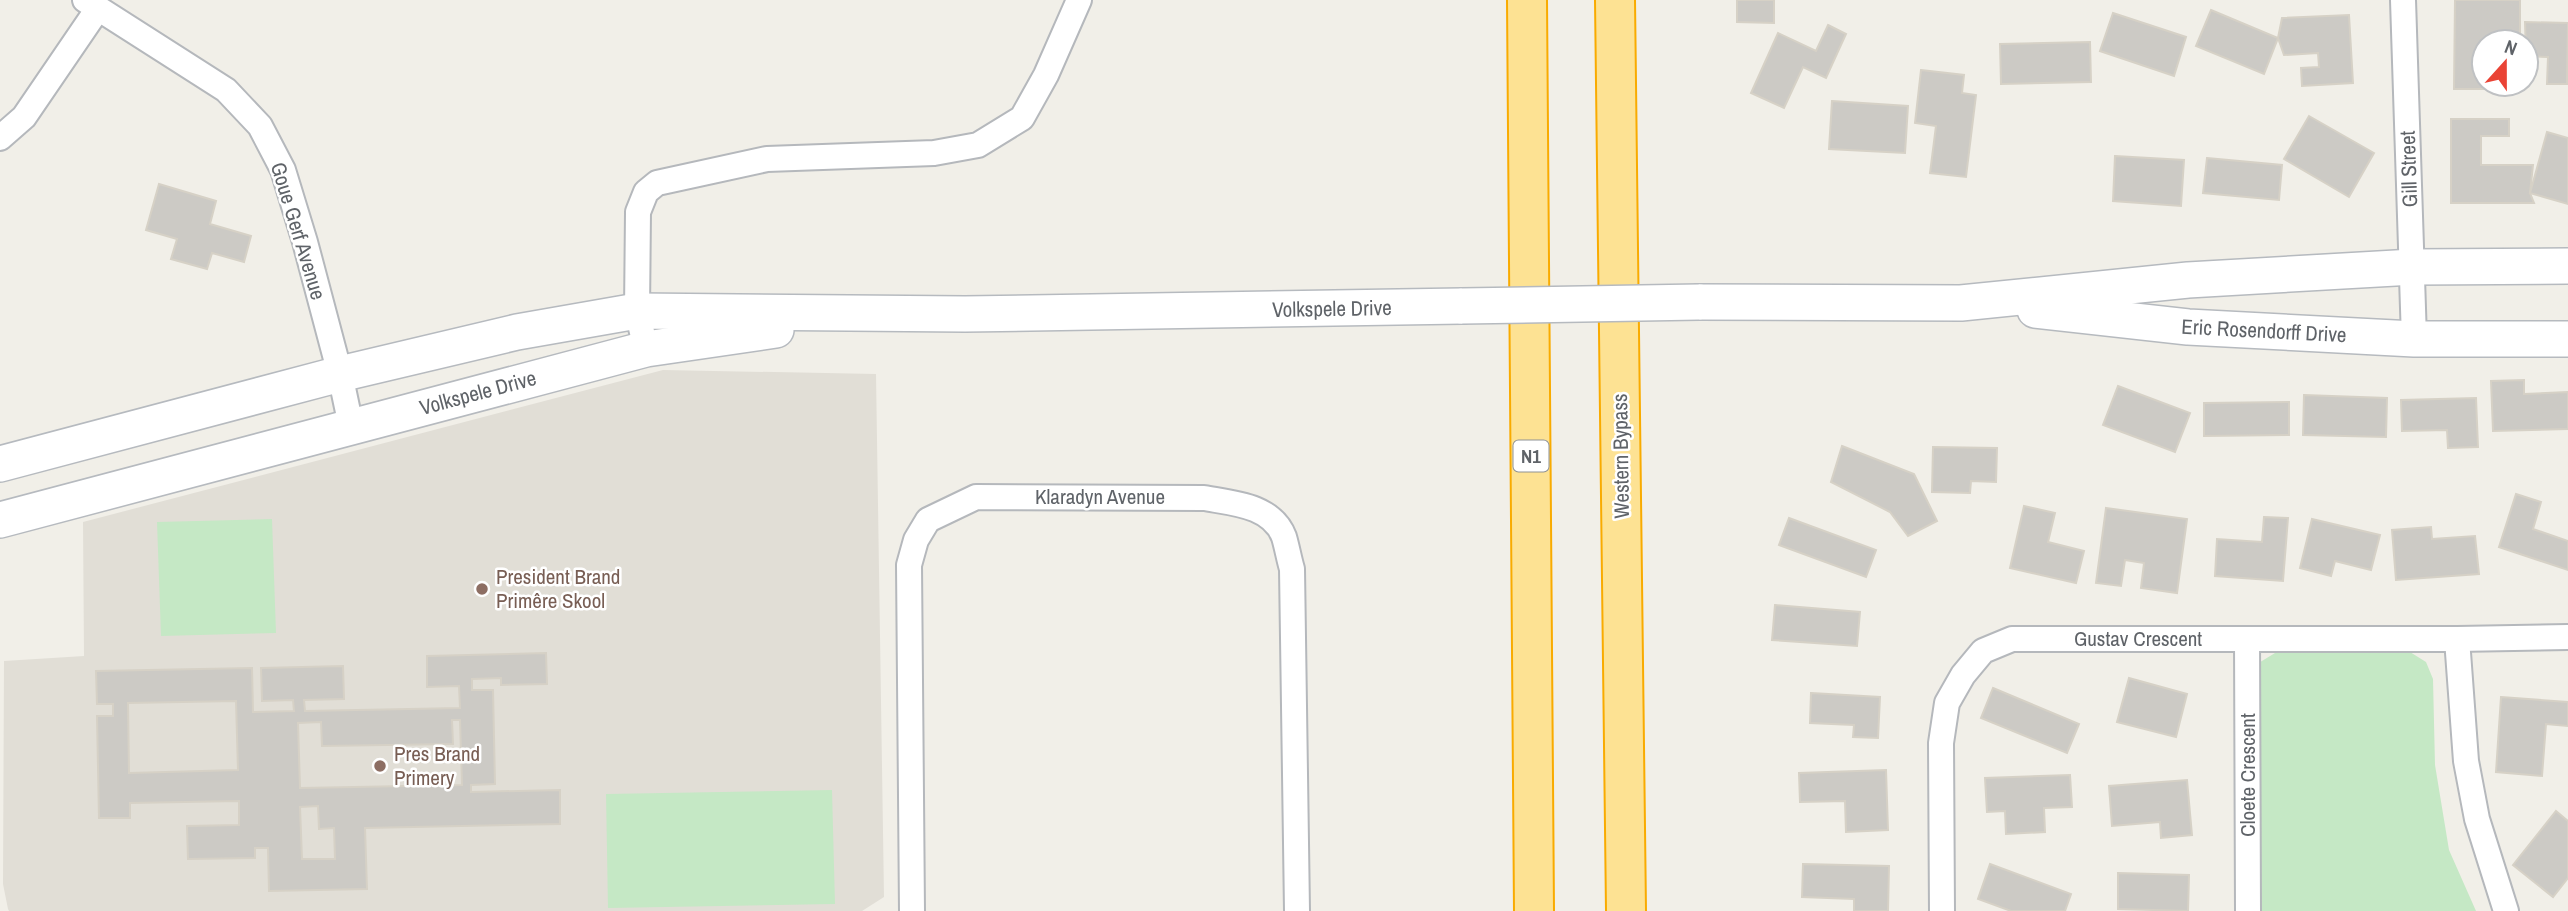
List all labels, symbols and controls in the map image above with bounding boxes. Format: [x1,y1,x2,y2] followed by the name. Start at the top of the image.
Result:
[2470,28,2540,98] north arrow
[2501,33,2521,61] text: N
[2393,130,2424,208] street label: Gill Street
[264,159,333,303] street label: Goue Gerf Avenue
[1272,293,1392,324] street label: Volkspele Drive
[2181,312,2347,349] street label: Eric Rosendorff Drive
[416,363,539,422] street label: Volkspele Drive
[1605,393,1636,519] street label: Western Bypass
[1514,440,1548,471] road number: N1
[1035,482,1165,511] street label: Klaradyn Avenue
[496,562,620,615] place label: President Brand Primêre Skool
[474,581,490,597] marker: President Brand Primêre Skool
[2074,624,2202,653] street label: Gustav Crescent
[2233,713,2262,837] street label: Cloete Crescent
[394,739,480,792] place label: Pres Brand Primery
[372,758,388,774] marker: Pres Brand Primery

